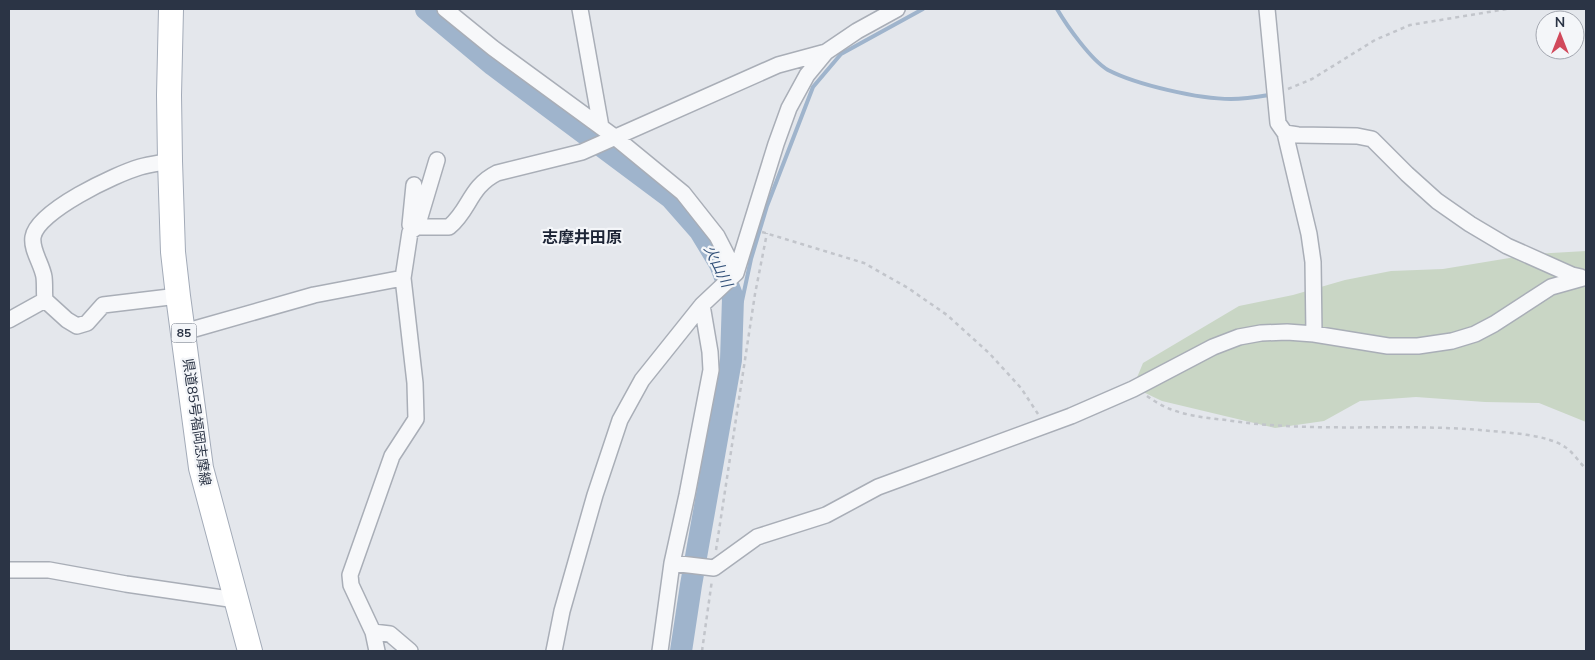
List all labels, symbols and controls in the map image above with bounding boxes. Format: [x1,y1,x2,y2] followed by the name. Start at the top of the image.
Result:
[1535,10,1585,60] north arrow
[1555,13,1565,32] text: N
[542,227,622,249] district label: 志摩井田原
[699,241,738,292] water label: 火山川
[172,323,196,342] road number: 85
[178,357,215,487] street label: 県道85号福岡志摩線

